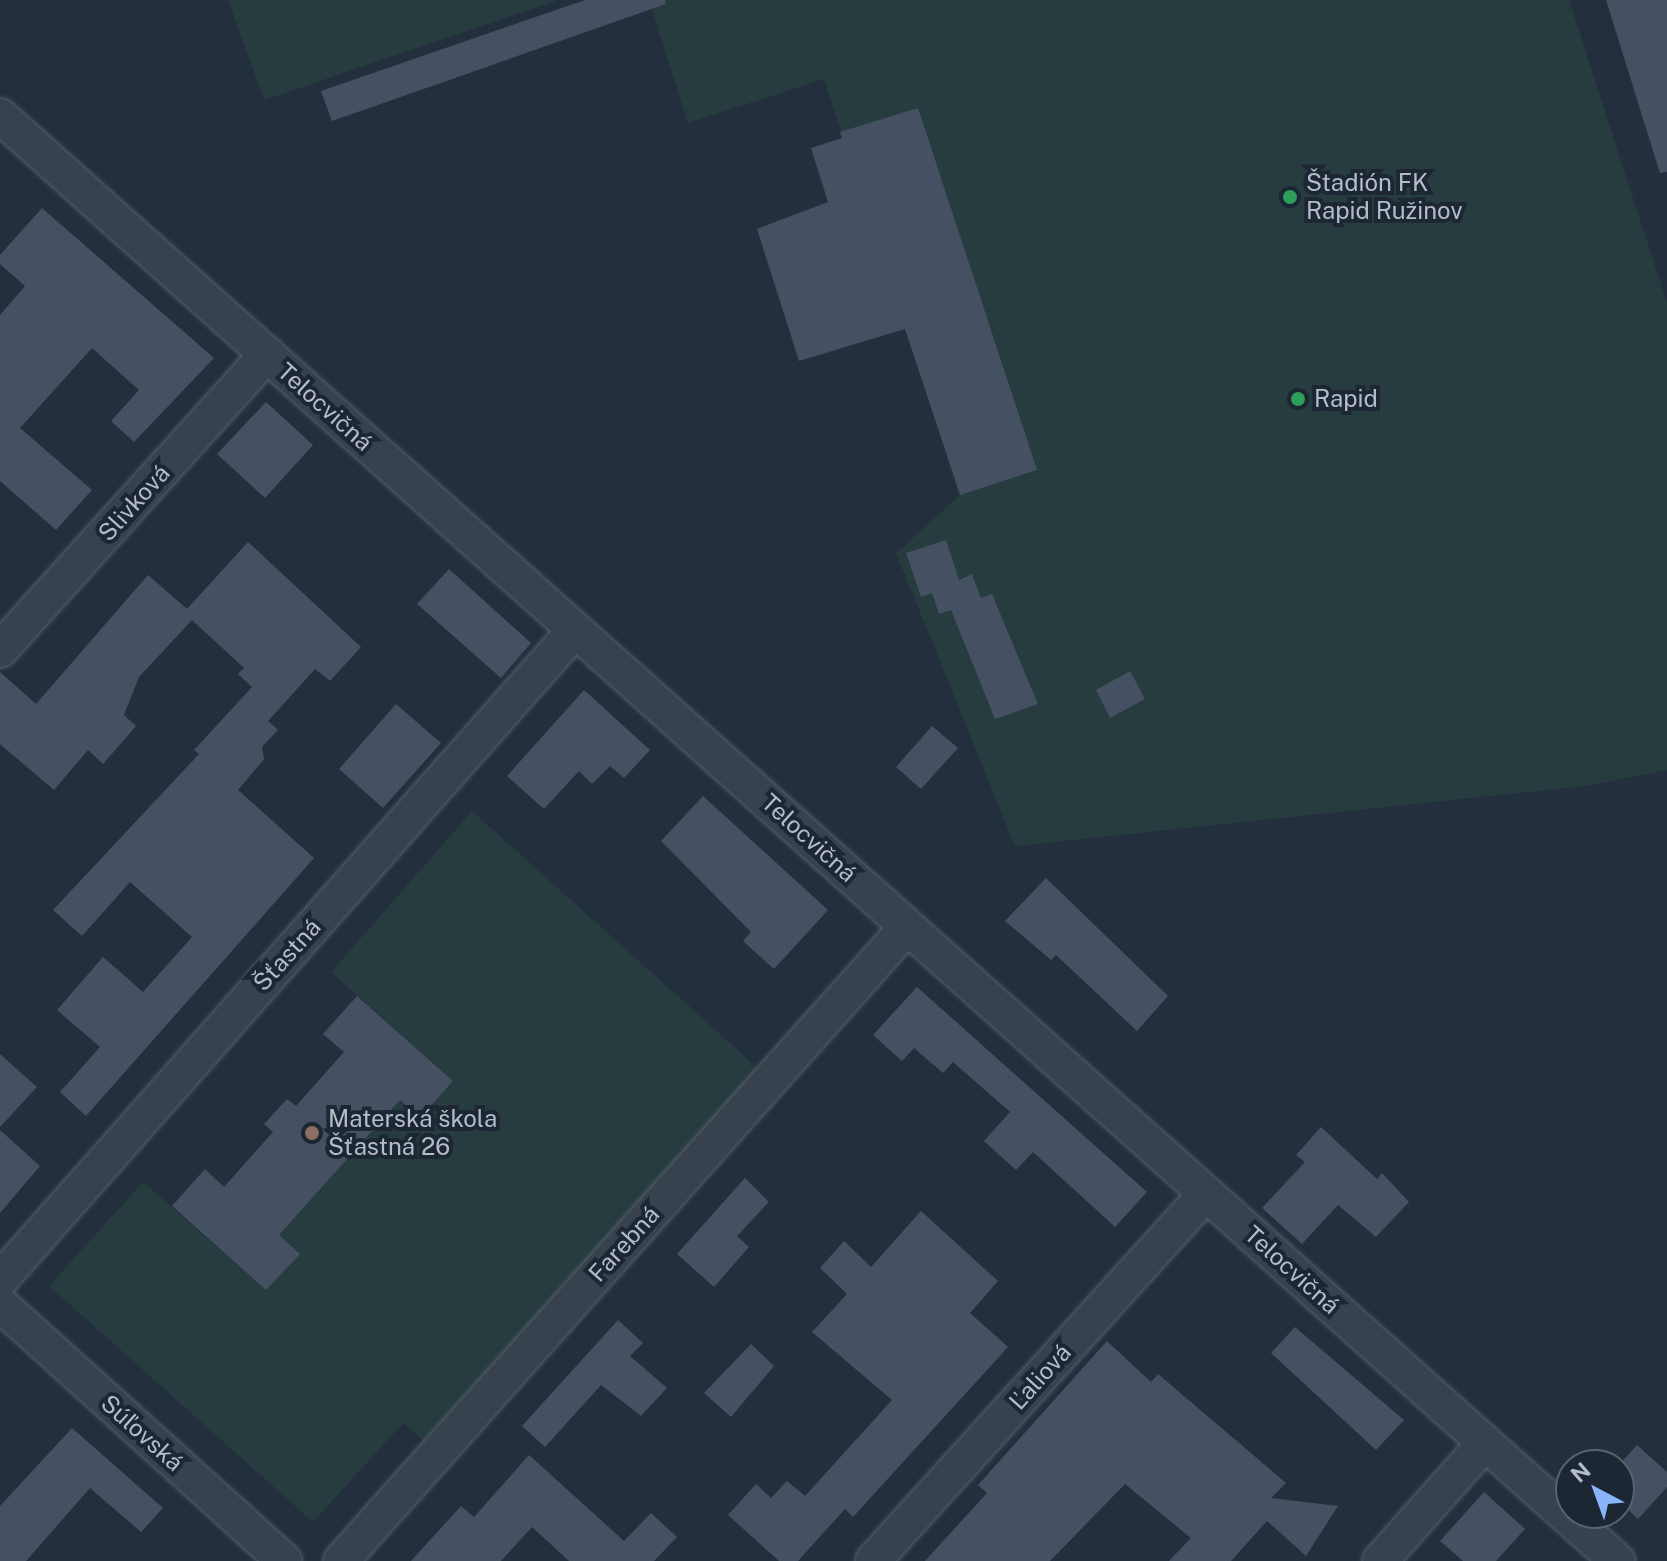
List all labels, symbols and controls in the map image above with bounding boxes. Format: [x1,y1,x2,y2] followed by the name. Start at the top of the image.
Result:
[1306,169,1463,225] place label: Štadión FK Rapid Ružinov
[1281,188,1299,206] marker: Štadión FK Rapid Ružinov
[272,357,378,457] street label: Telocvičná
[1314,385,1378,413] place label: Rapid
[1289,390,1307,408] marker: Rapid
[92,459,176,547] street label: Slivková
[756,788,862,888] street label: Telocvičná
[247,913,327,997] street label: Šťastná
[328,1105,497,1161] place label: Materská škola Šťastná 26
[303,1124,321,1142] marker: Materská škola Šťastná 26
[583,1200,665,1288] street label: Farebná
[1239,1220,1345,1320] street label: Telocvičná
[1003,1338,1077,1416] street label: Ľaliová
[95,1389,189,1477] street label: Súľovská
[1555,1449,1635,1529] north arrow
[1566,1457,1596,1488] text: N

